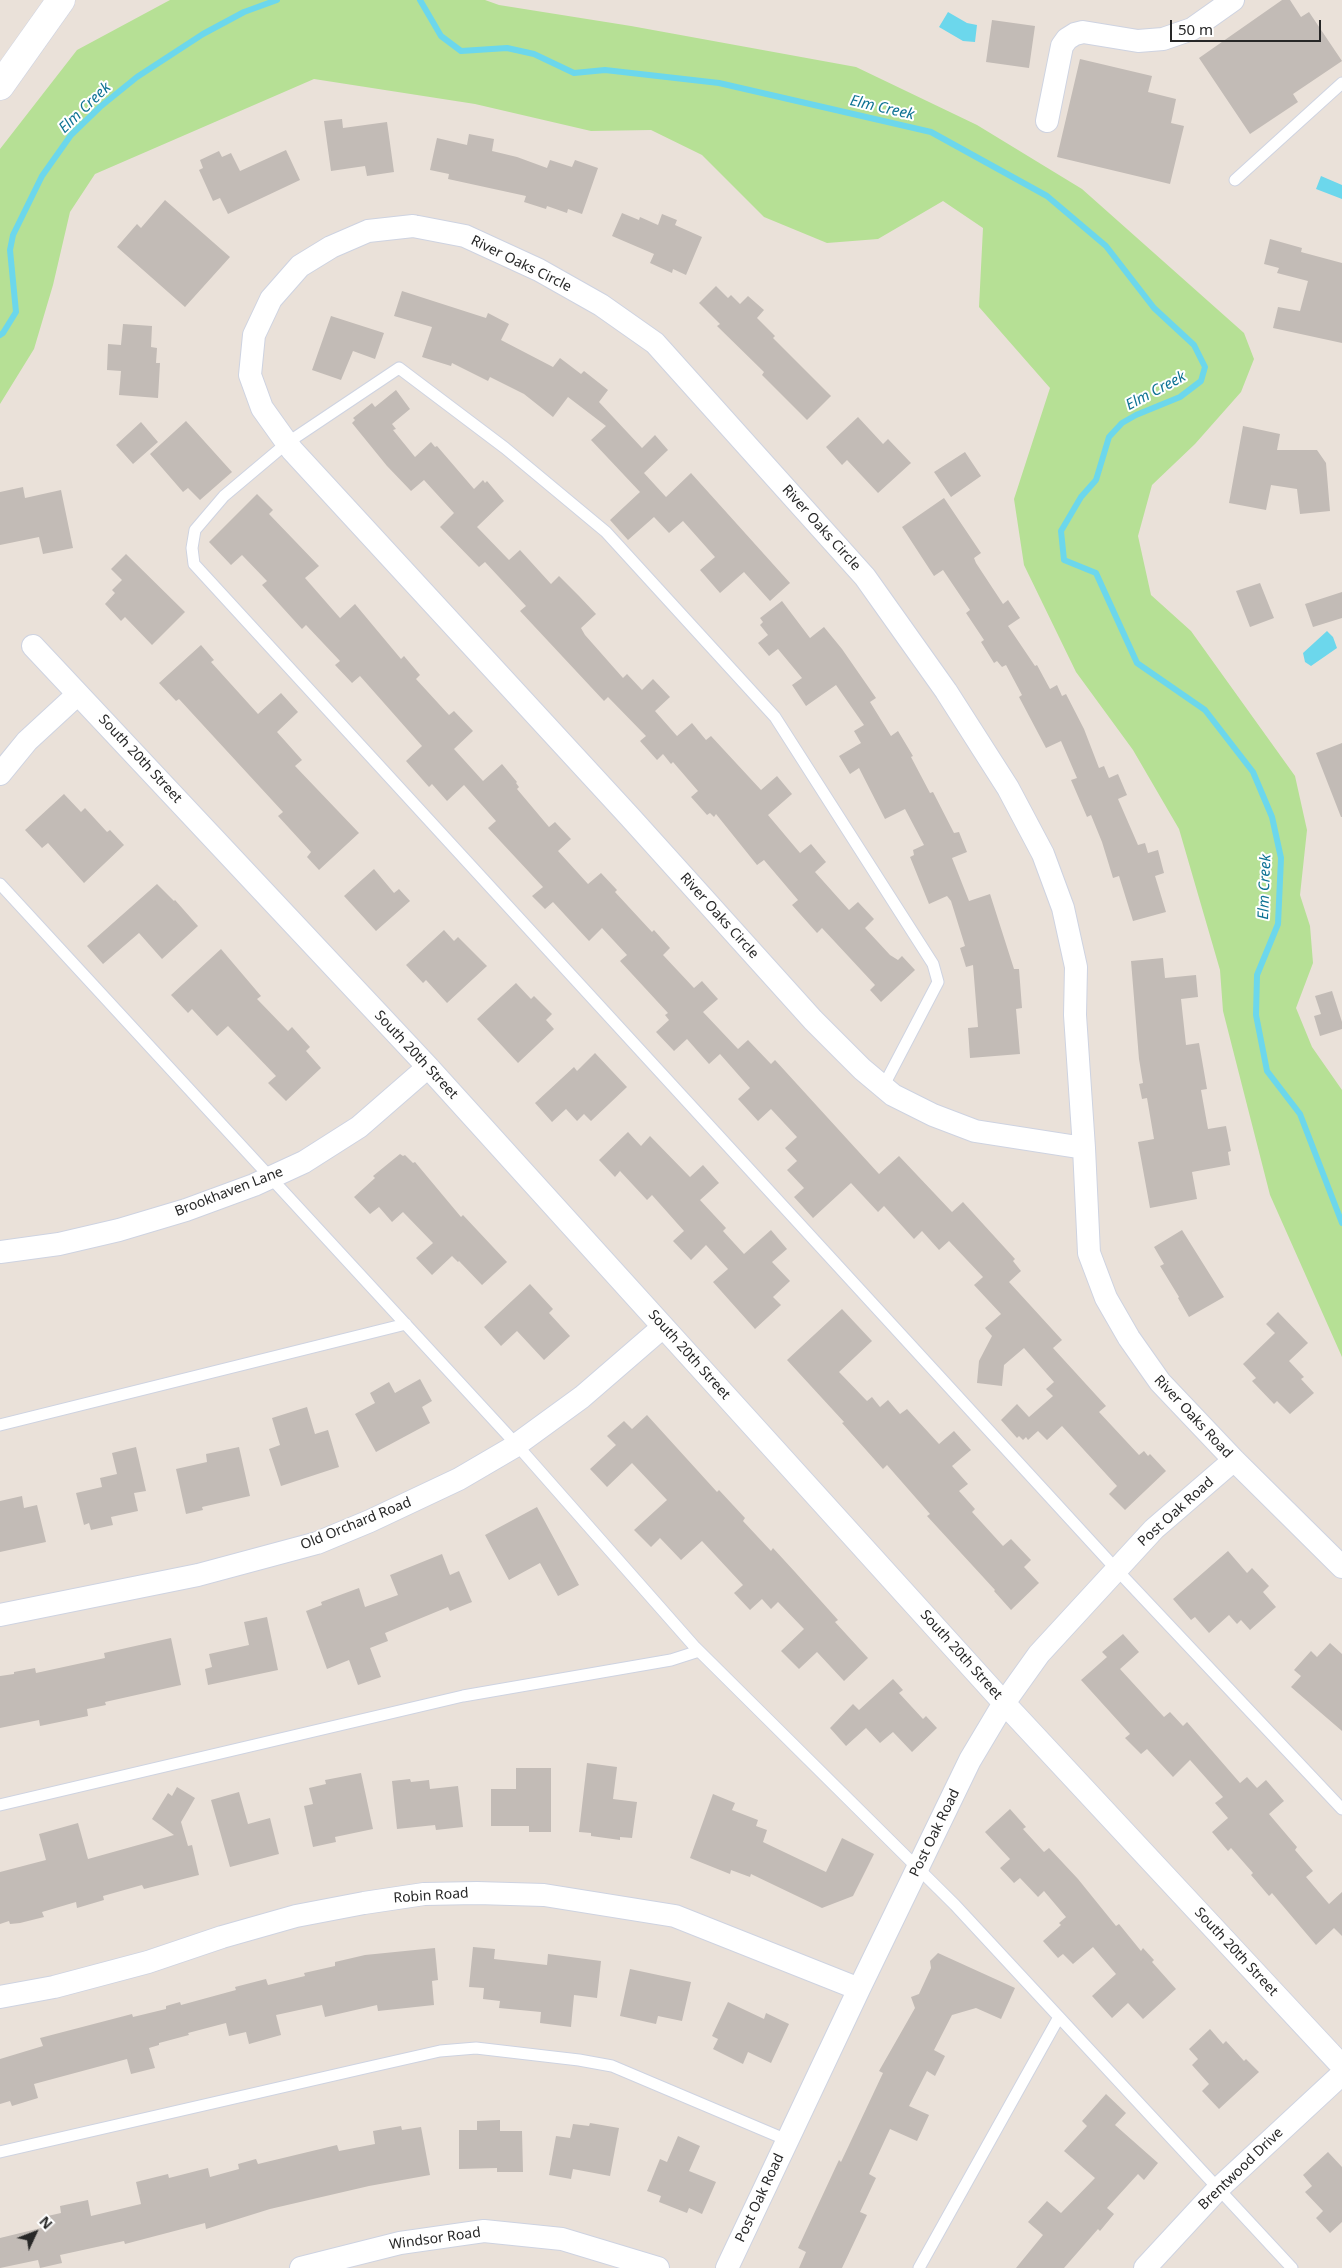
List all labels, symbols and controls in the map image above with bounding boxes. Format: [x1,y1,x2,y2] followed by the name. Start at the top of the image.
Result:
[1172,10,1323,42] scale bar
[1178,19,1213,39] text: 50 m
[55,79,115,137] water label: Elm Creek
[848,92,916,124] water label: Elm Creek
[468,232,574,296] street label: River Oaks Circle
[1123,368,1189,414] water label: Elm Creek
[778,482,864,574] street label: River Oaks Circle
[95,711,185,807] street label: South 20th Street
[1255,854,1275,920] water label: Elm Creek
[676,870,762,962] street label: River Oaks Circle
[371,1007,461,1103] street label: South 20th Street
[173,1164,285,1220] street label: Brookhaven Lane
[644,1307,734,1403] street label: South 20th Street
[1150,1372,1236,1462] street label: River Oaks Road
[1135,1474,1217,1550] street label: Post Oak Road
[298,1494,414,1554] street label: Old Orchard Road
[916,1607,1006,1703] street label: South 20th Street
[906,1786,964,1880] street label: Post Oak Road
[393,1885,469,1907] street label: Robin Road
[1191,1904,1281,2000] street label: South 20th Street
[1195,2124,1287,2214] street label: Brentwood Drive
[732,2151,788,2245] street label: Post Oak Road
[10,2208,60,2258] north arrow
[35,2212,57,2233] text: N
[388,2224,482,2254] street label: Windsor Road

